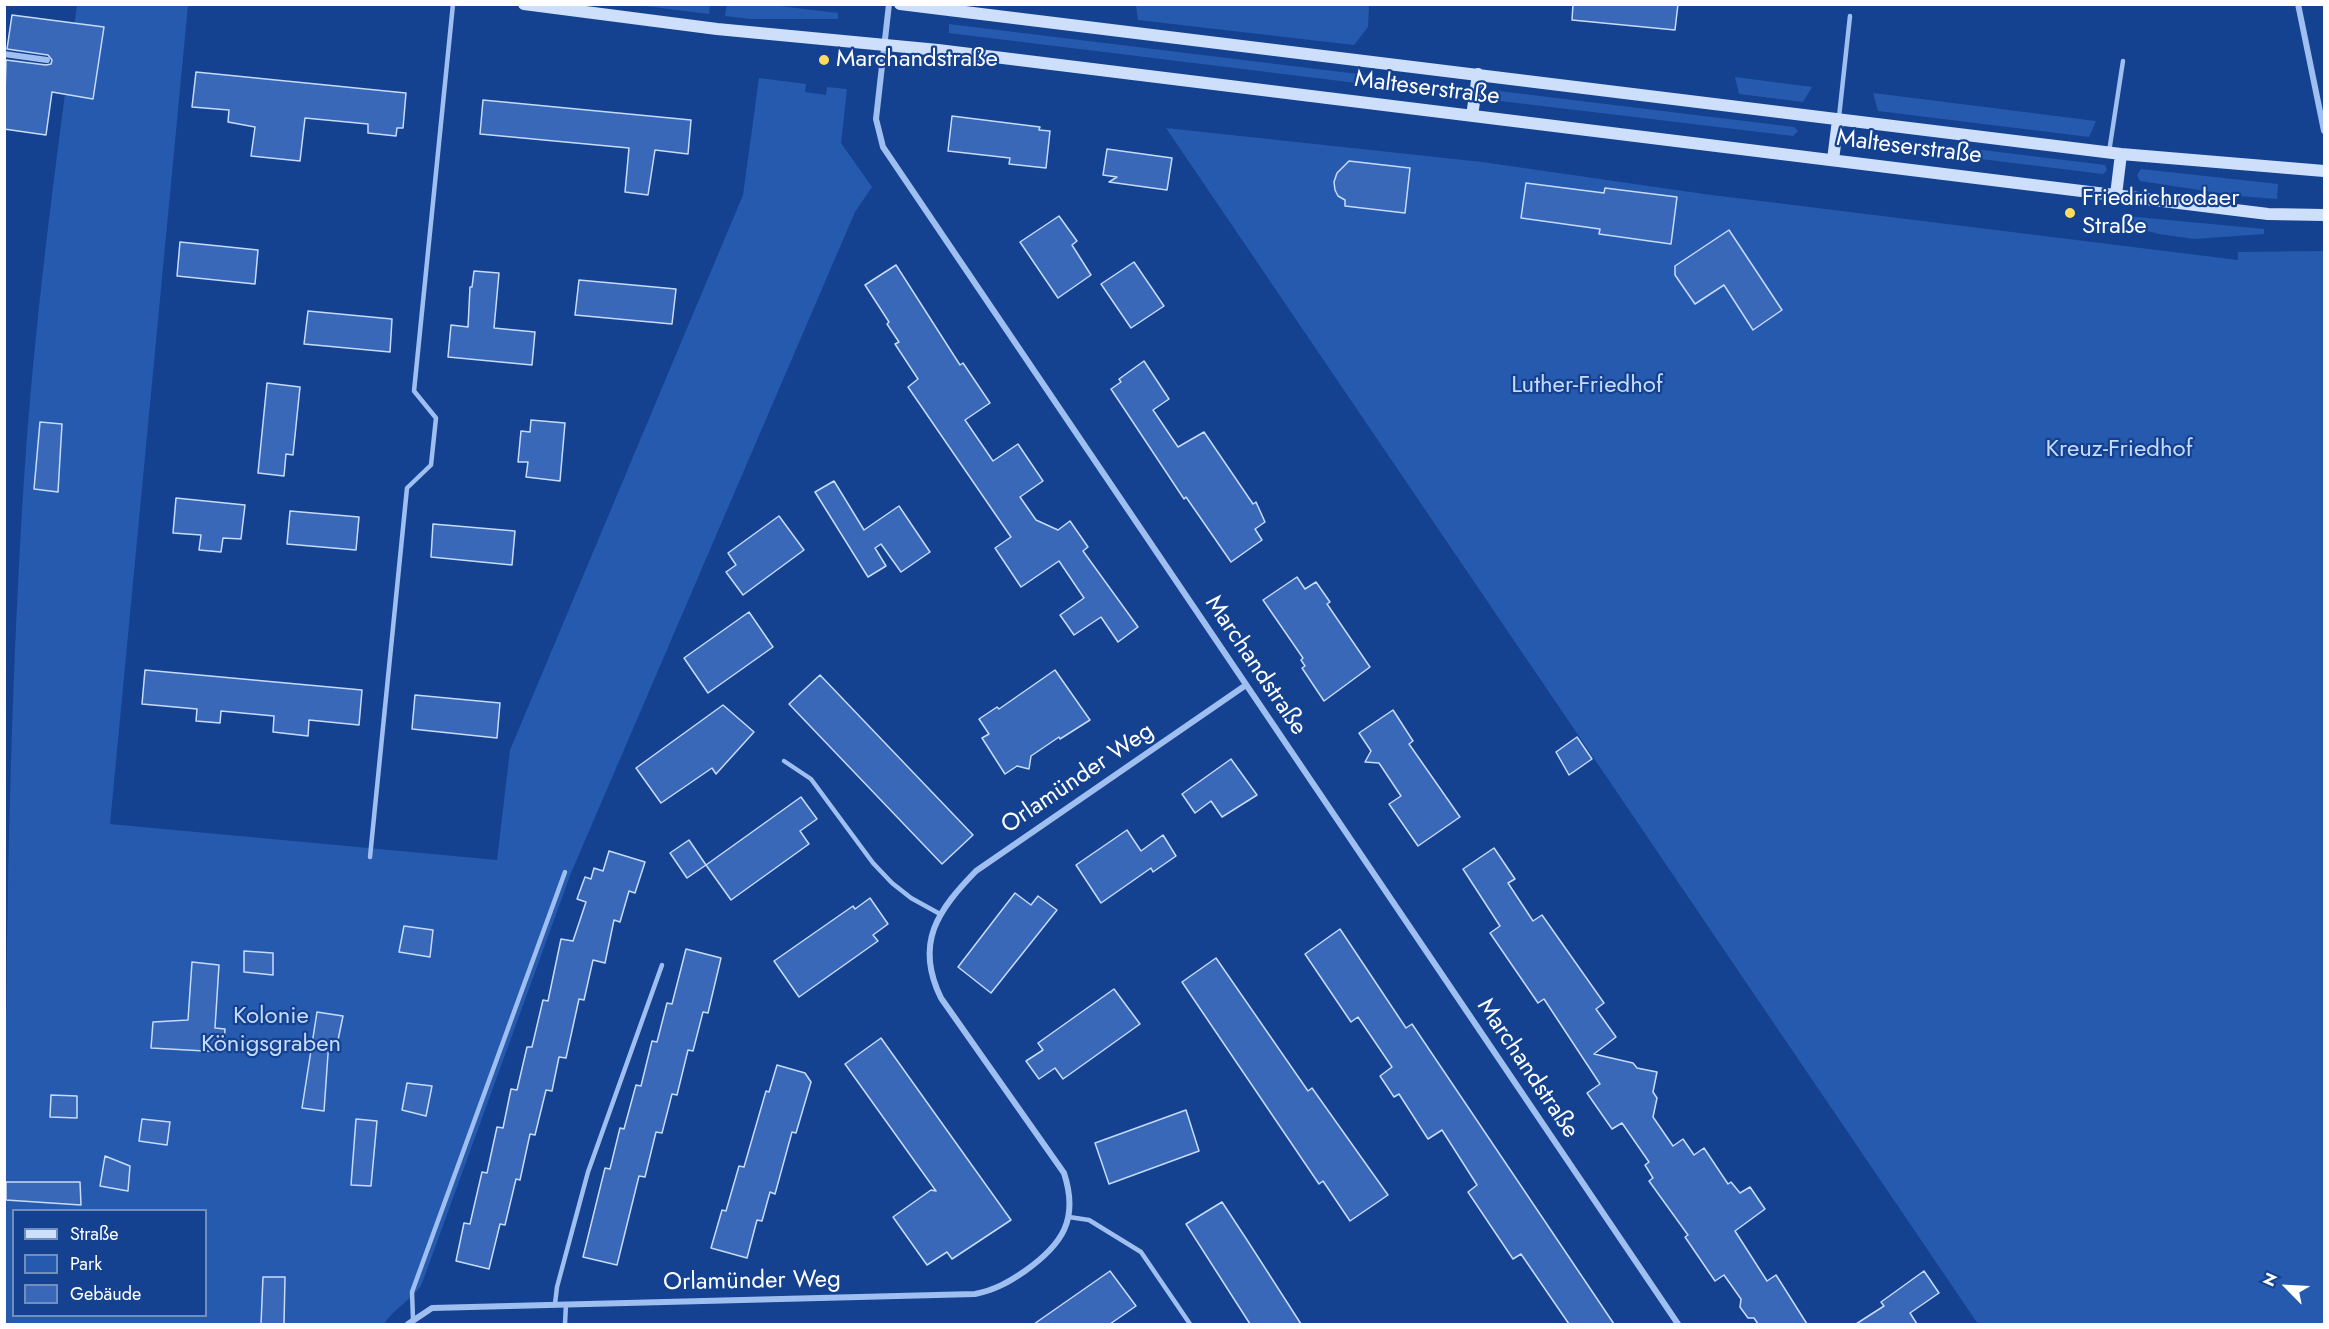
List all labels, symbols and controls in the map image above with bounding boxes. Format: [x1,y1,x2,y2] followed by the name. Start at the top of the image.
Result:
[836,46,998,74] place label: Marchandstraße
[817,53,831,67] marker: Marchandstraße
[1353,66,1501,112] street label: Malteserstraße
[1835,125,1983,171] street label: Malteserstraße
[2082,185,2239,241] place label: Friedrichrodaer Straße
[2063,206,2077,220] marker: Friedrichrodaer Straße
[1511,372,1663,400] park label: Luther-Friedhof
[2045,436,2193,464] park label: Kreuz-Friedhof
[1198,591,1312,741] street label: Marchandstraße
[996,717,1160,841] street label: Orlamünder Weg
[1470,994,1584,1144] street label: Marchandstraße
[201,1003,341,1059] park label: Kolonie Königsgraben
[12,1209,207,1317] legend
[70,1221,118,1247] text: Straße
[70,1251,102,1277] text: Park
[2257,1257,2317,1317] north arrow
[663,1266,841,1298] street label: Orlamünder Weg
[2257,1269,2283,1290] text: N
[70,1281,141,1307] text: Gebäude

